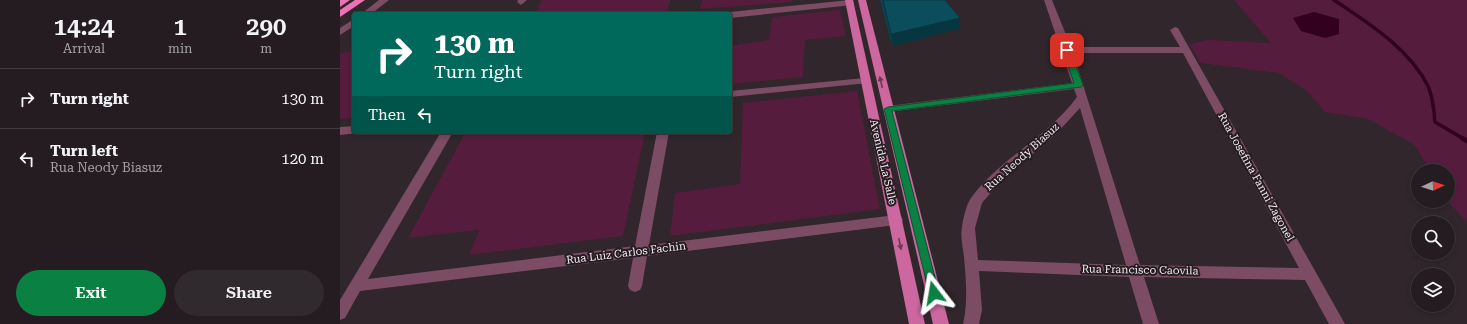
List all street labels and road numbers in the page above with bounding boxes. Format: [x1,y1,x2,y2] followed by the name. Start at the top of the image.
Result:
[1215,111,1297,244] street label: Rua Josefina Fanni Zagonel
[867,118,899,206] street label: Avenida La Salle
[982,120,1062,194] street label: Rua Neody Biasuz
[565,239,687,267] street label: Rua Luiz Carlos Fachin
[1081,262,1199,278] street label: Rua Francisco Caovila

